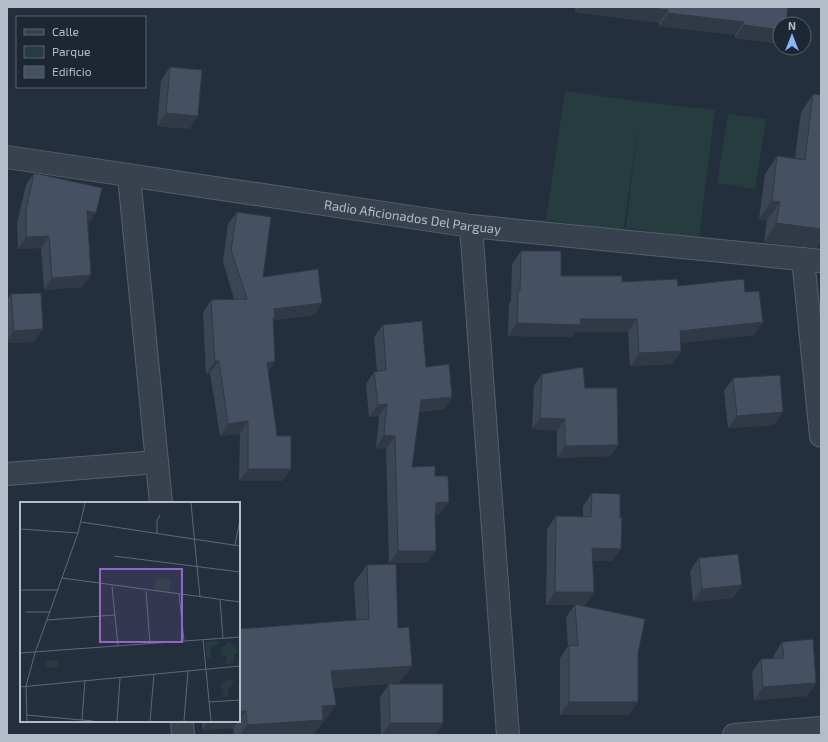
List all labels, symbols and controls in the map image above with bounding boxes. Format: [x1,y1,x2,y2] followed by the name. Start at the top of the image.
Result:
[16,16,146,88] legend
[772,16,812,56] north arrow
[788,19,796,32] text: N
[52,24,79,38] text: Calle
[52,44,90,58] text: Parque
[52,64,92,78] text: Edificio
[323,196,502,237] street label: Radio Aficionados Del Parguay
[20,502,240,722] inset map

